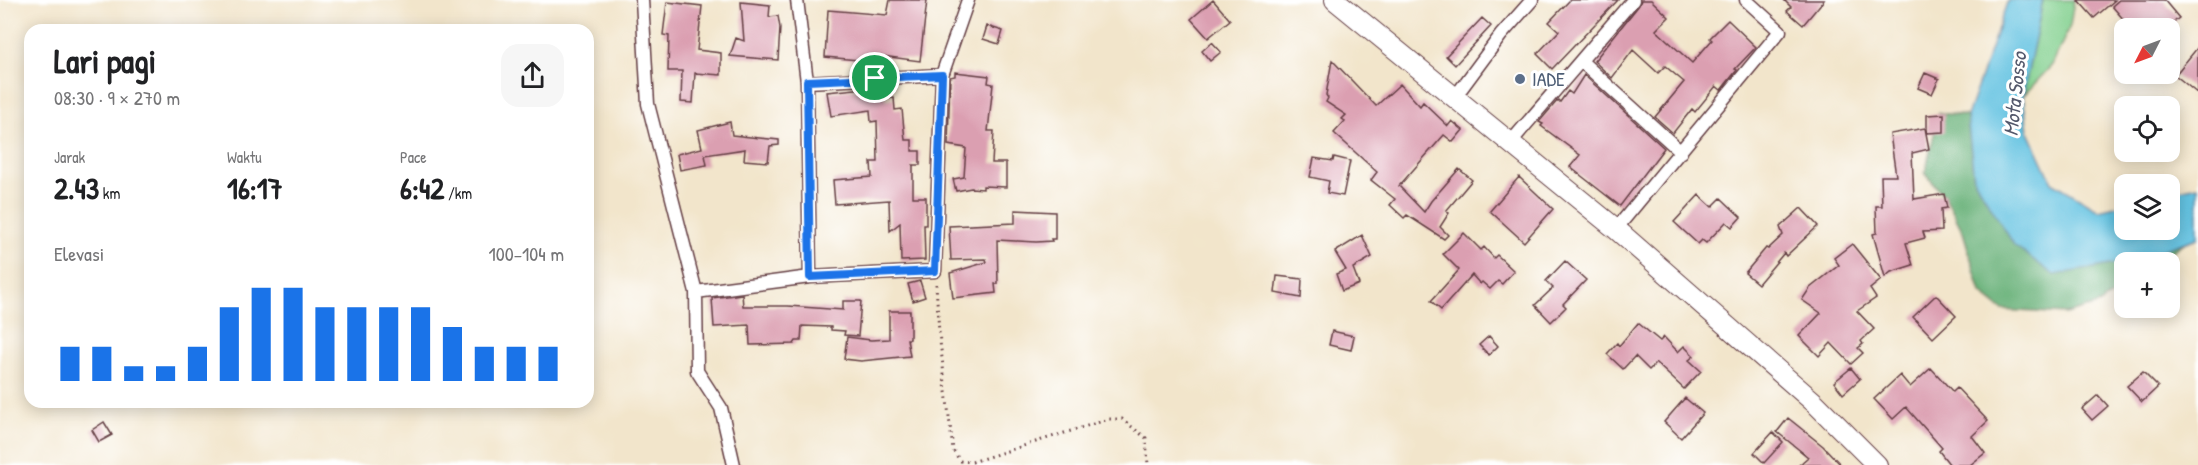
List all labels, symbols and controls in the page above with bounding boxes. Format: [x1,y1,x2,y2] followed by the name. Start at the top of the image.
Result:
[2114,18,2180,84] north arrow
[2114,18,2180,318] map controls
[54,39,156,83] text: Lari pagi
[501,44,564,107] button: share
[1996,49,2033,137] water label: Mota Sosso
[849,52,900,103] pin
[858,61,891,94] icon: arrive
[1532,65,1565,92] place label: IADE
[1513,72,1527,86] marker: IADE
[54,84,180,111] text: 08:30 · 9 × 270 m
[2114,96,2180,162] button: locate
[54,146,85,168] text: Jarak
[227,146,262,168] text: Waktu
[400,146,427,168] text: Pace
[54,168,99,208] text: 2.43
[227,168,283,208] text: 16:17
[400,168,444,208] text: 6:42
[2114,174,2180,240] button: layers
[99,182,120,204] text: km
[444,182,472,204] text: /km
[54,240,104,267] text: Elevasi
[489,240,564,267] text: 100–104 m
[2114,252,2180,318] button: +

